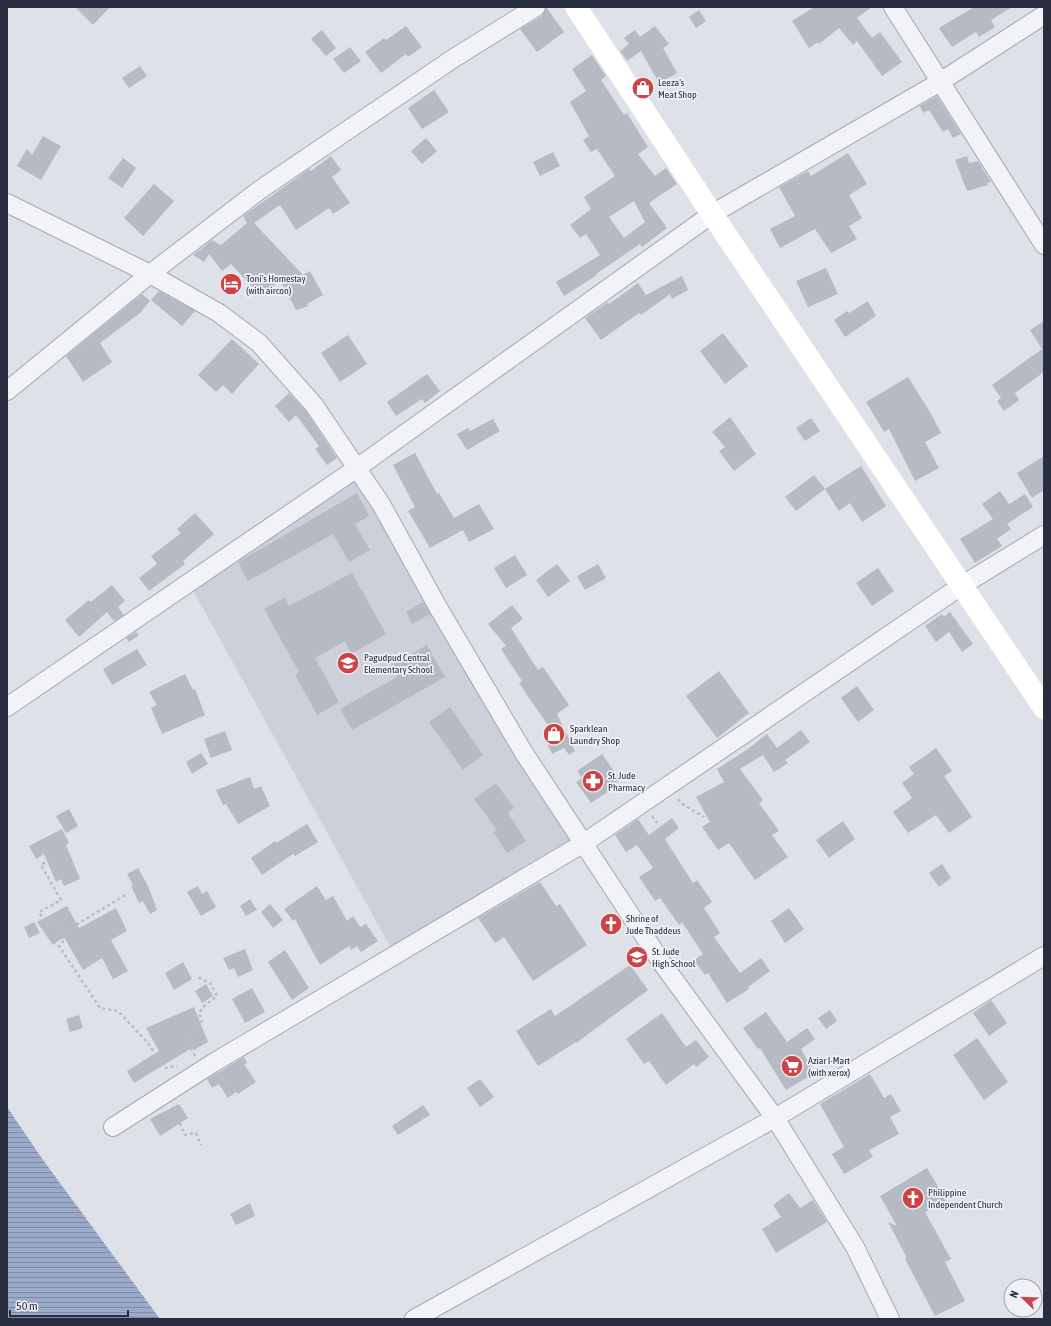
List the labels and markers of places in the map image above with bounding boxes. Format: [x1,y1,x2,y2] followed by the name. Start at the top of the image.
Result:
[630,75,656,101] shop icon: Leeza's Meat Shop
[658,77,697,100] place label: Leeza's Meat Shop
[218,271,244,297] hotel icon: Toni's Homestay (with aircon)
[246,273,306,296] place label: Toni's Homestay (with aircon)
[335,650,361,676] school or university icon: Pagudpud Central Elementary School
[364,652,433,675] place label: Pagudpud Central Elementary School
[541,721,567,747] shop icon: Sparklean Laundry Shop
[570,723,620,746] place label: Sparklean Laundry Shop
[580,768,606,794] pharmacy icon: St. Jude Pharmacy
[608,770,645,793] place label: St. Jude Pharmacy
[598,911,624,937] church icon: Shrine of Jude Thaddeus
[626,913,681,936] place label: Shrine of Jude Thaddeus
[624,944,650,970] school or university icon: St. Jude High School
[652,946,696,969] place label: St. Jude High School
[779,1053,805,1079] supermarket icon: Aziar I-Mart (with xerox)
[808,1055,850,1078] place label: Aziar I-Mart (with xerox)
[900,1185,926,1211] church icon: Philippine Independent Church
[928,1187,1003,1210] place label: Philippine Independent Church

